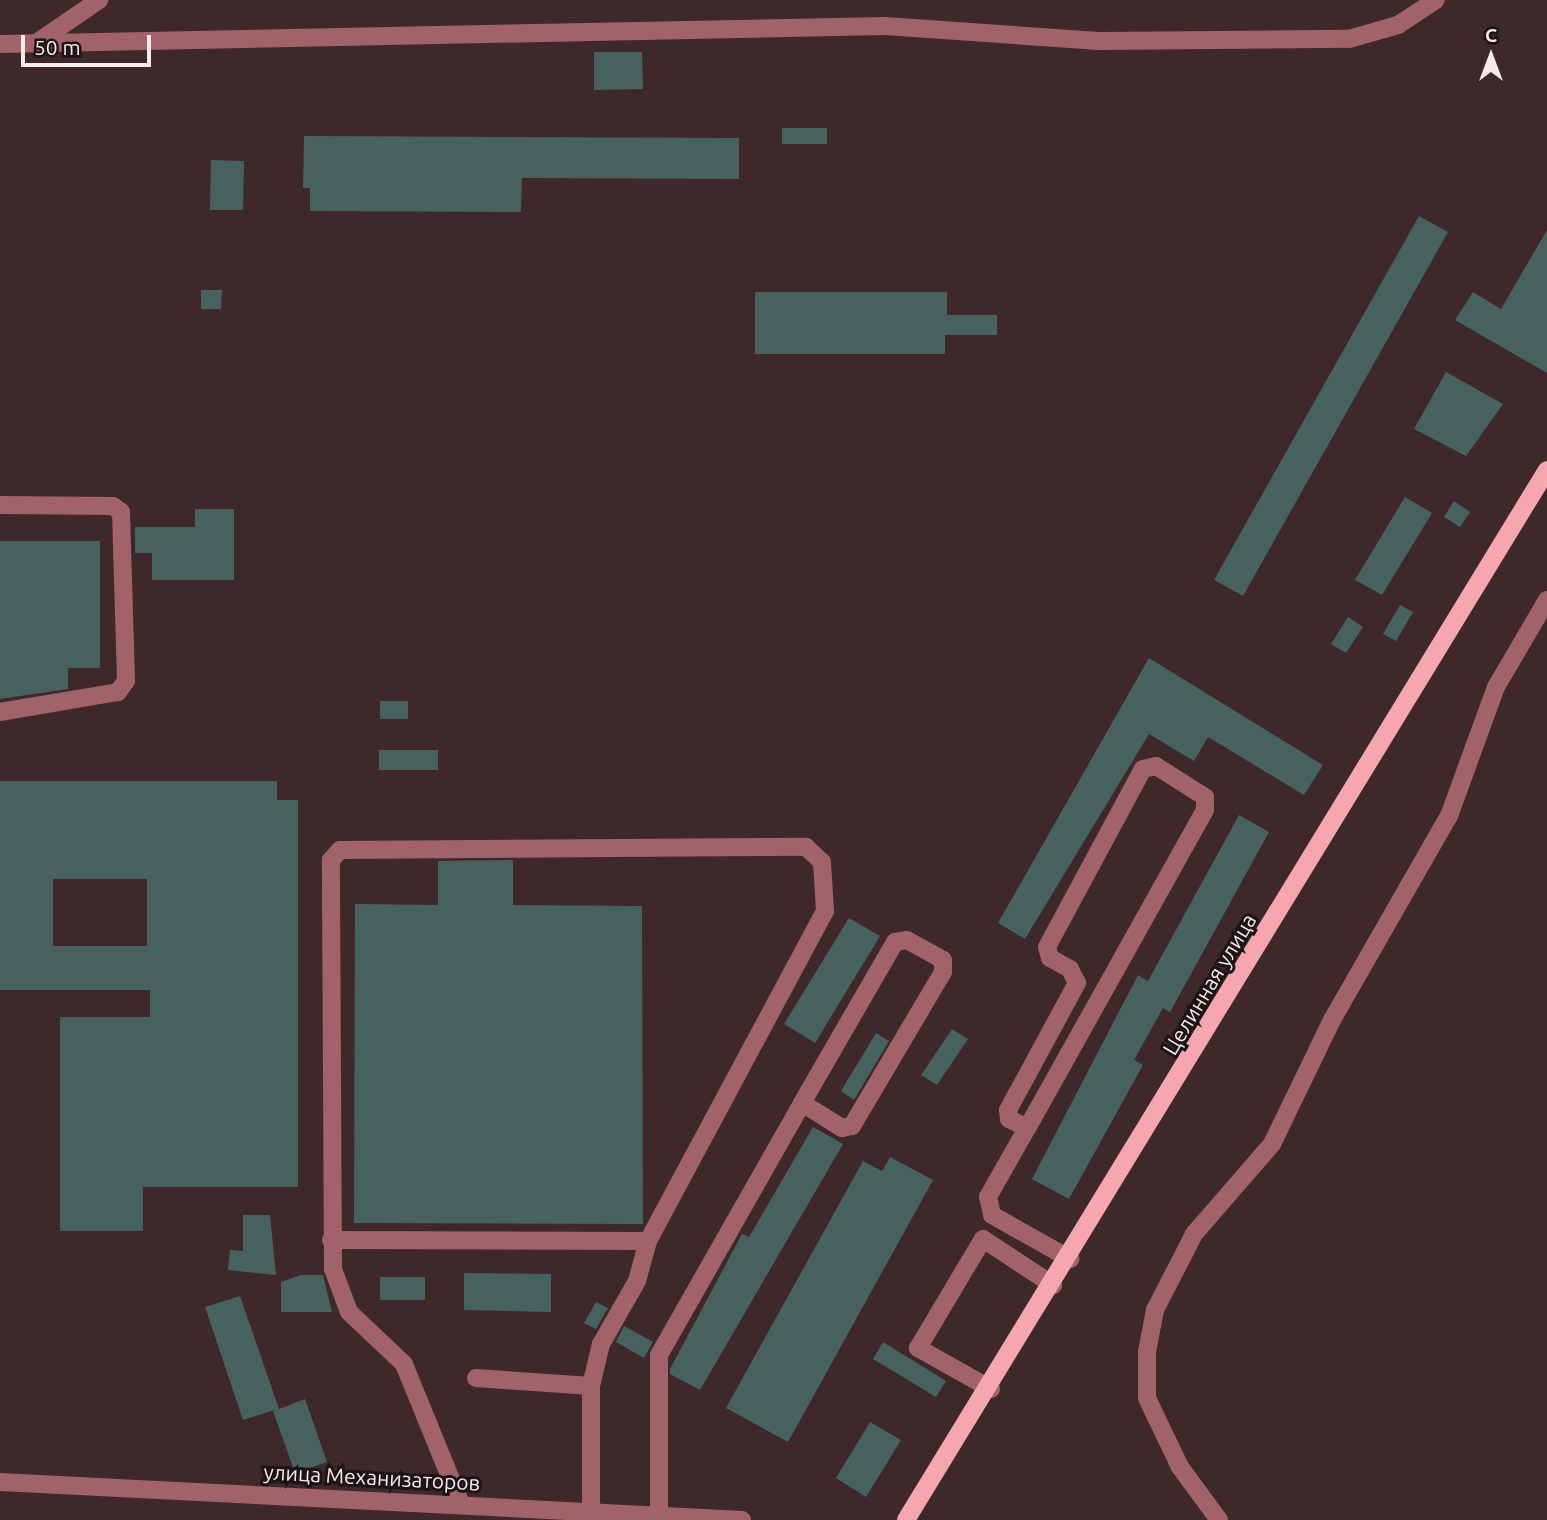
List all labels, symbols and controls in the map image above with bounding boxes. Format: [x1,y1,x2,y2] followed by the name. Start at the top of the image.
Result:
[24,21,154,65] scale bar
[1456,21,1526,91] north arrow
[1485,24,1497,46] text: С
[34,35,81,59] text: 50 m
[1157,909,1261,1059] street label: Целинная улица
[263,1459,481,1495] street label: улица Механизаторов

